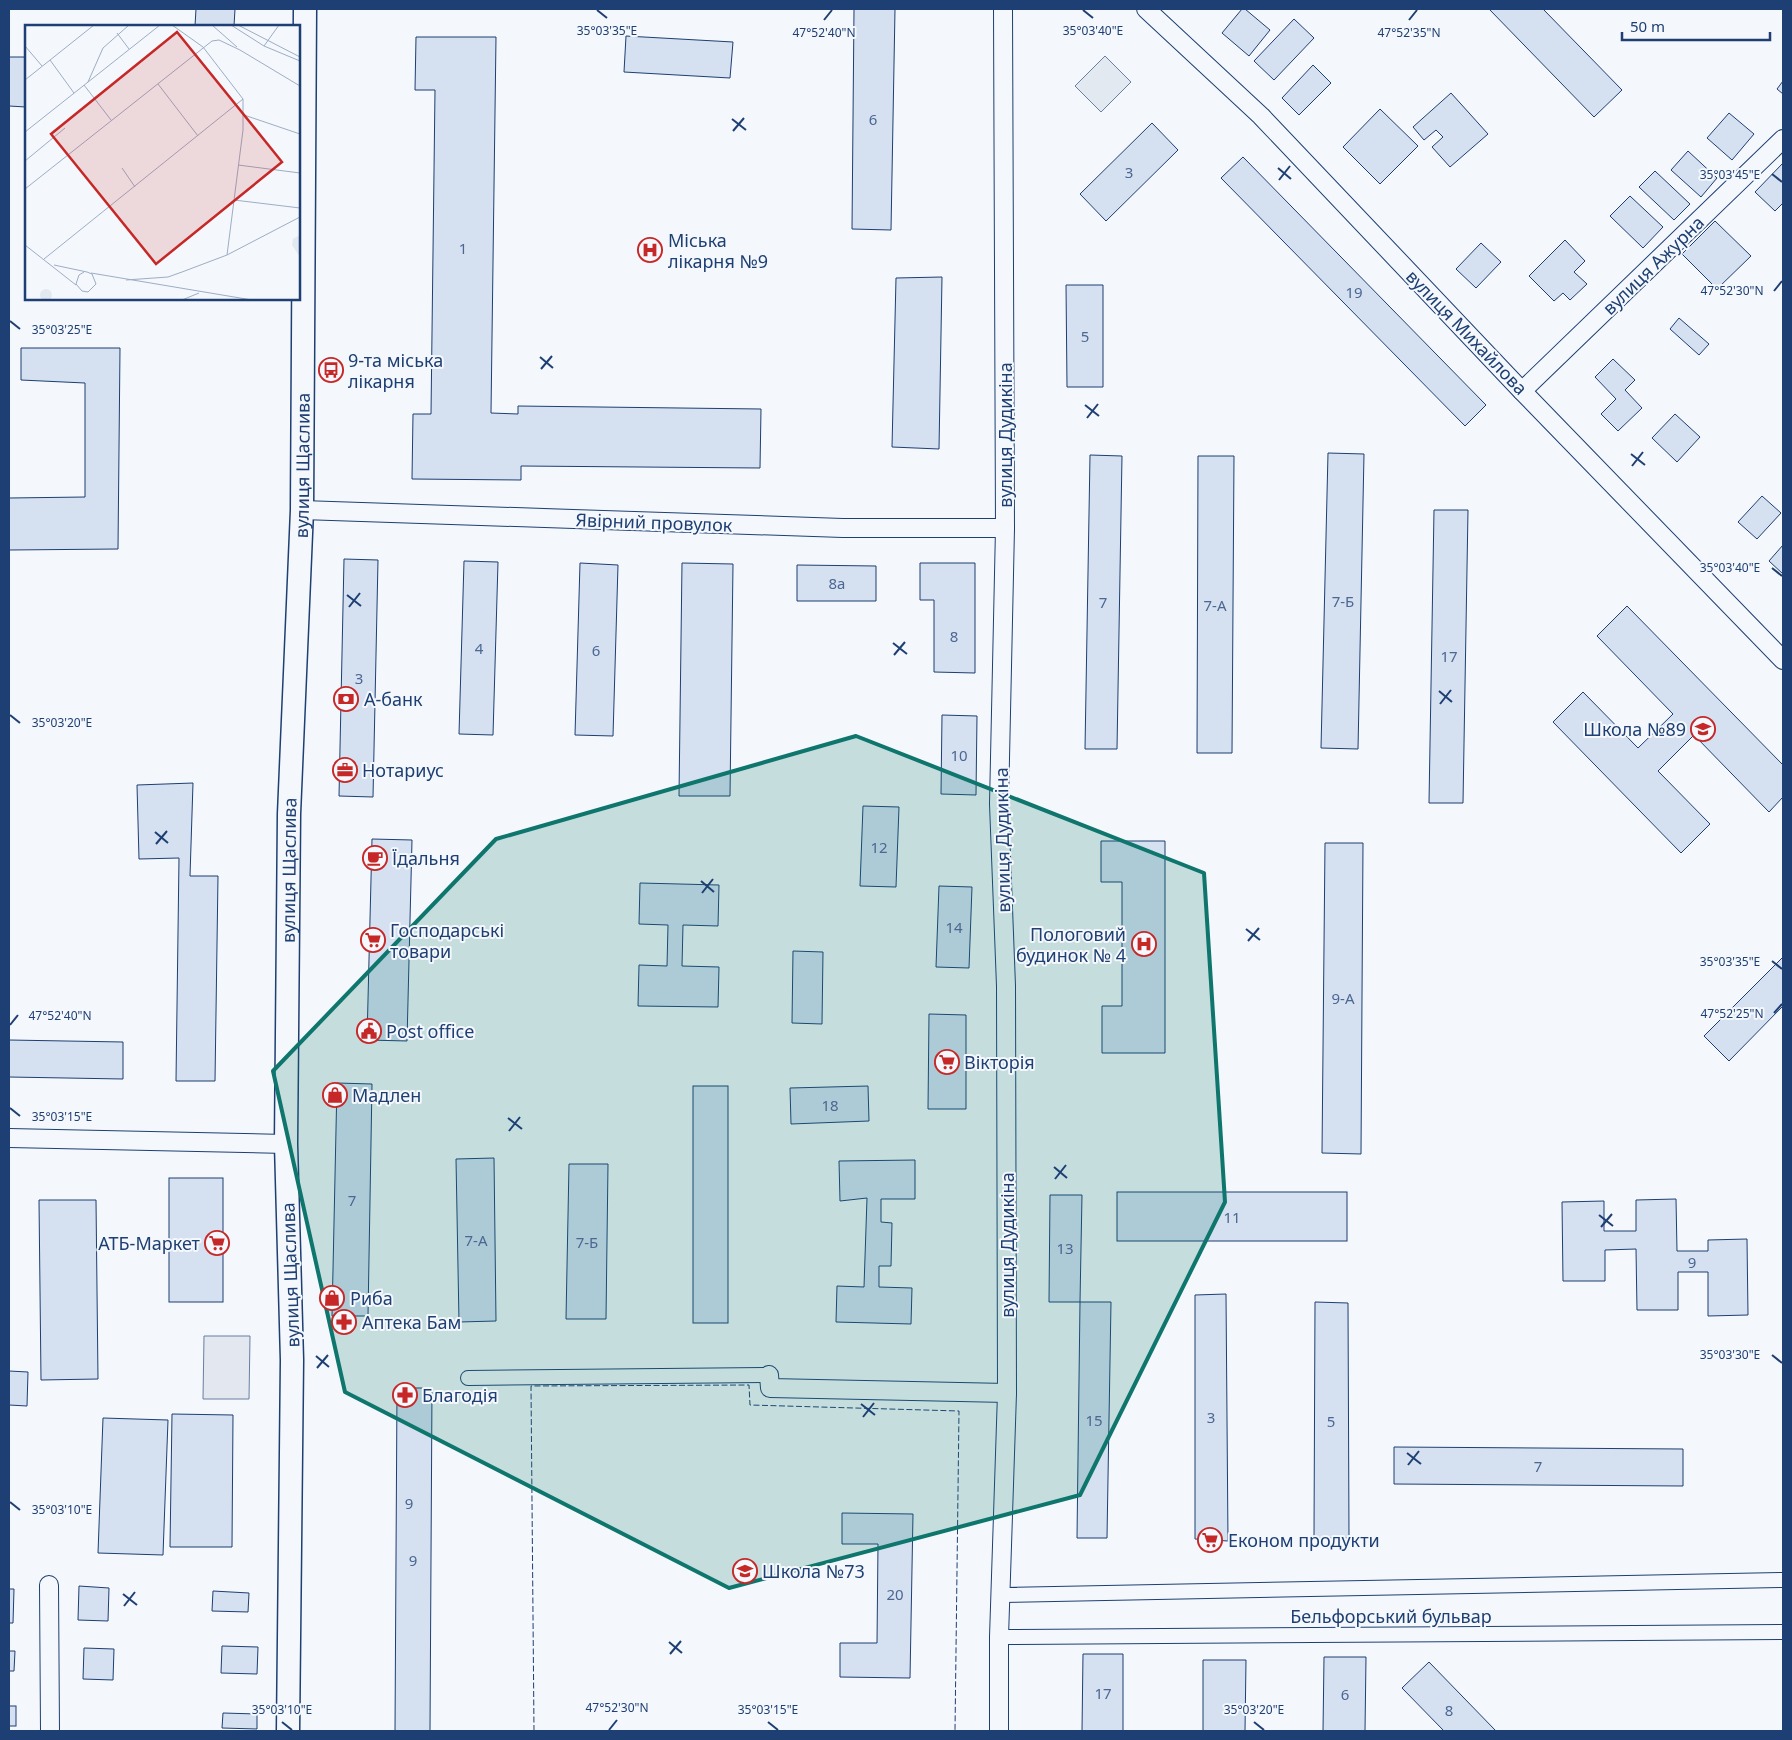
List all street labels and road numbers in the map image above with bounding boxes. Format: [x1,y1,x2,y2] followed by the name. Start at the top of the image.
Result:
[1597,210,1709,320] street label: вулиця Ажурна
[1401,264,1533,400] street label: вулиця Михайлова
[993,362,1017,508] street label: вулиця Дудикіна
[289,393,315,539] street label: вулиця Щаслива
[575,507,733,537] street label: Явірний провулок
[989,767,1015,913] street label: вулиця Дудикіна
[276,797,302,943] street label: вулиця Щаслива
[995,1172,1019,1318] street label: вулиця Дудикіна
[275,1202,305,1348] street label: вулиця Щаслива
[1290,1604,1492,1628] street label: Бельфорський бульвар

